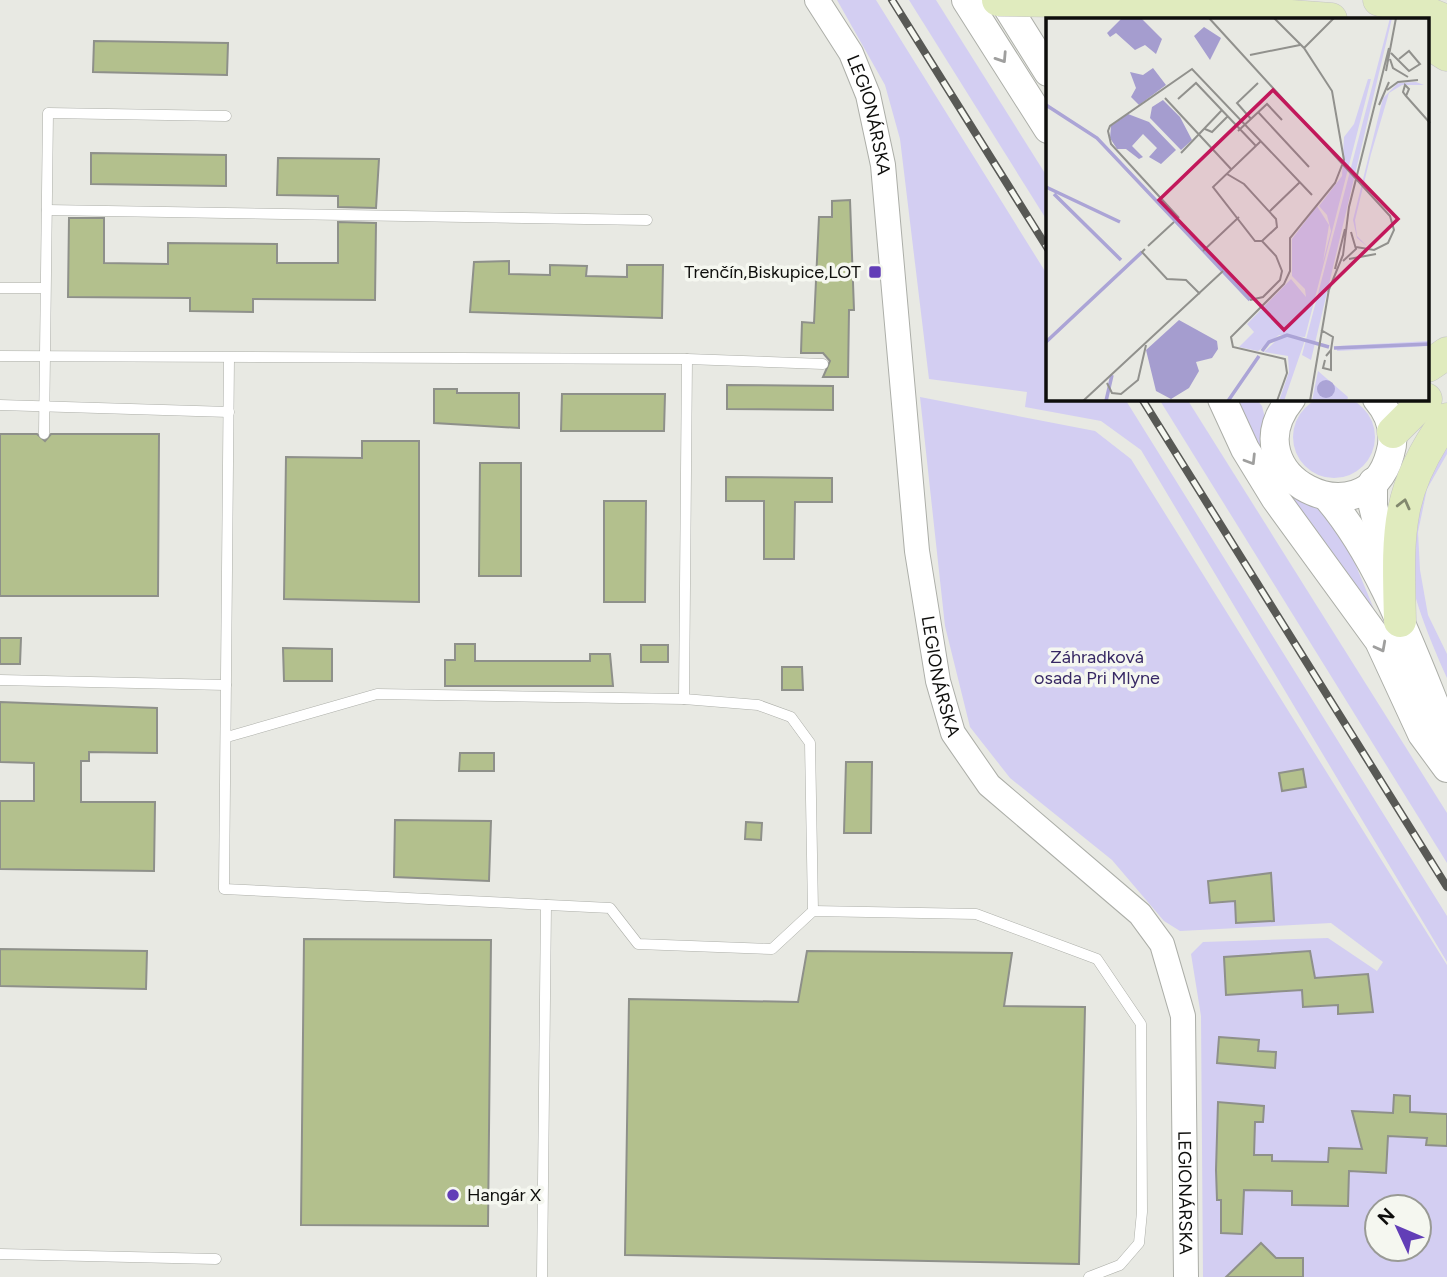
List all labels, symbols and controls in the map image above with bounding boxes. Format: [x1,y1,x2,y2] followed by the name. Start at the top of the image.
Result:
[1046,18,1430,401] inset map
[994,50,1007,63] one-way arrow
[842,52,895,176] street label: LEGIONÁRSKA
[684,261,861,283] place label: Trenčín,Biskupice,LOT
[867,264,883,280] marker: Trenčín,Biskupice,LOT
[1243,453,1256,466] one-way arrow
[1396,498,1410,510] one-way arrow
[917,614,965,740] street label: LEGIONÁRSKA
[1373,640,1386,652] one-way arrow
[1034,646,1160,689] park label: Záhradková osada Pri Mlyne
[1173,1131,1197,1255] street label: LEGIONÁRSKA
[467,1184,541,1206] place label: Hangár X
[445,1187,461,1203] marker: Hangár X
[1363,1193,1433,1263] north arrow
[1373,1203,1400,1230] text: N

